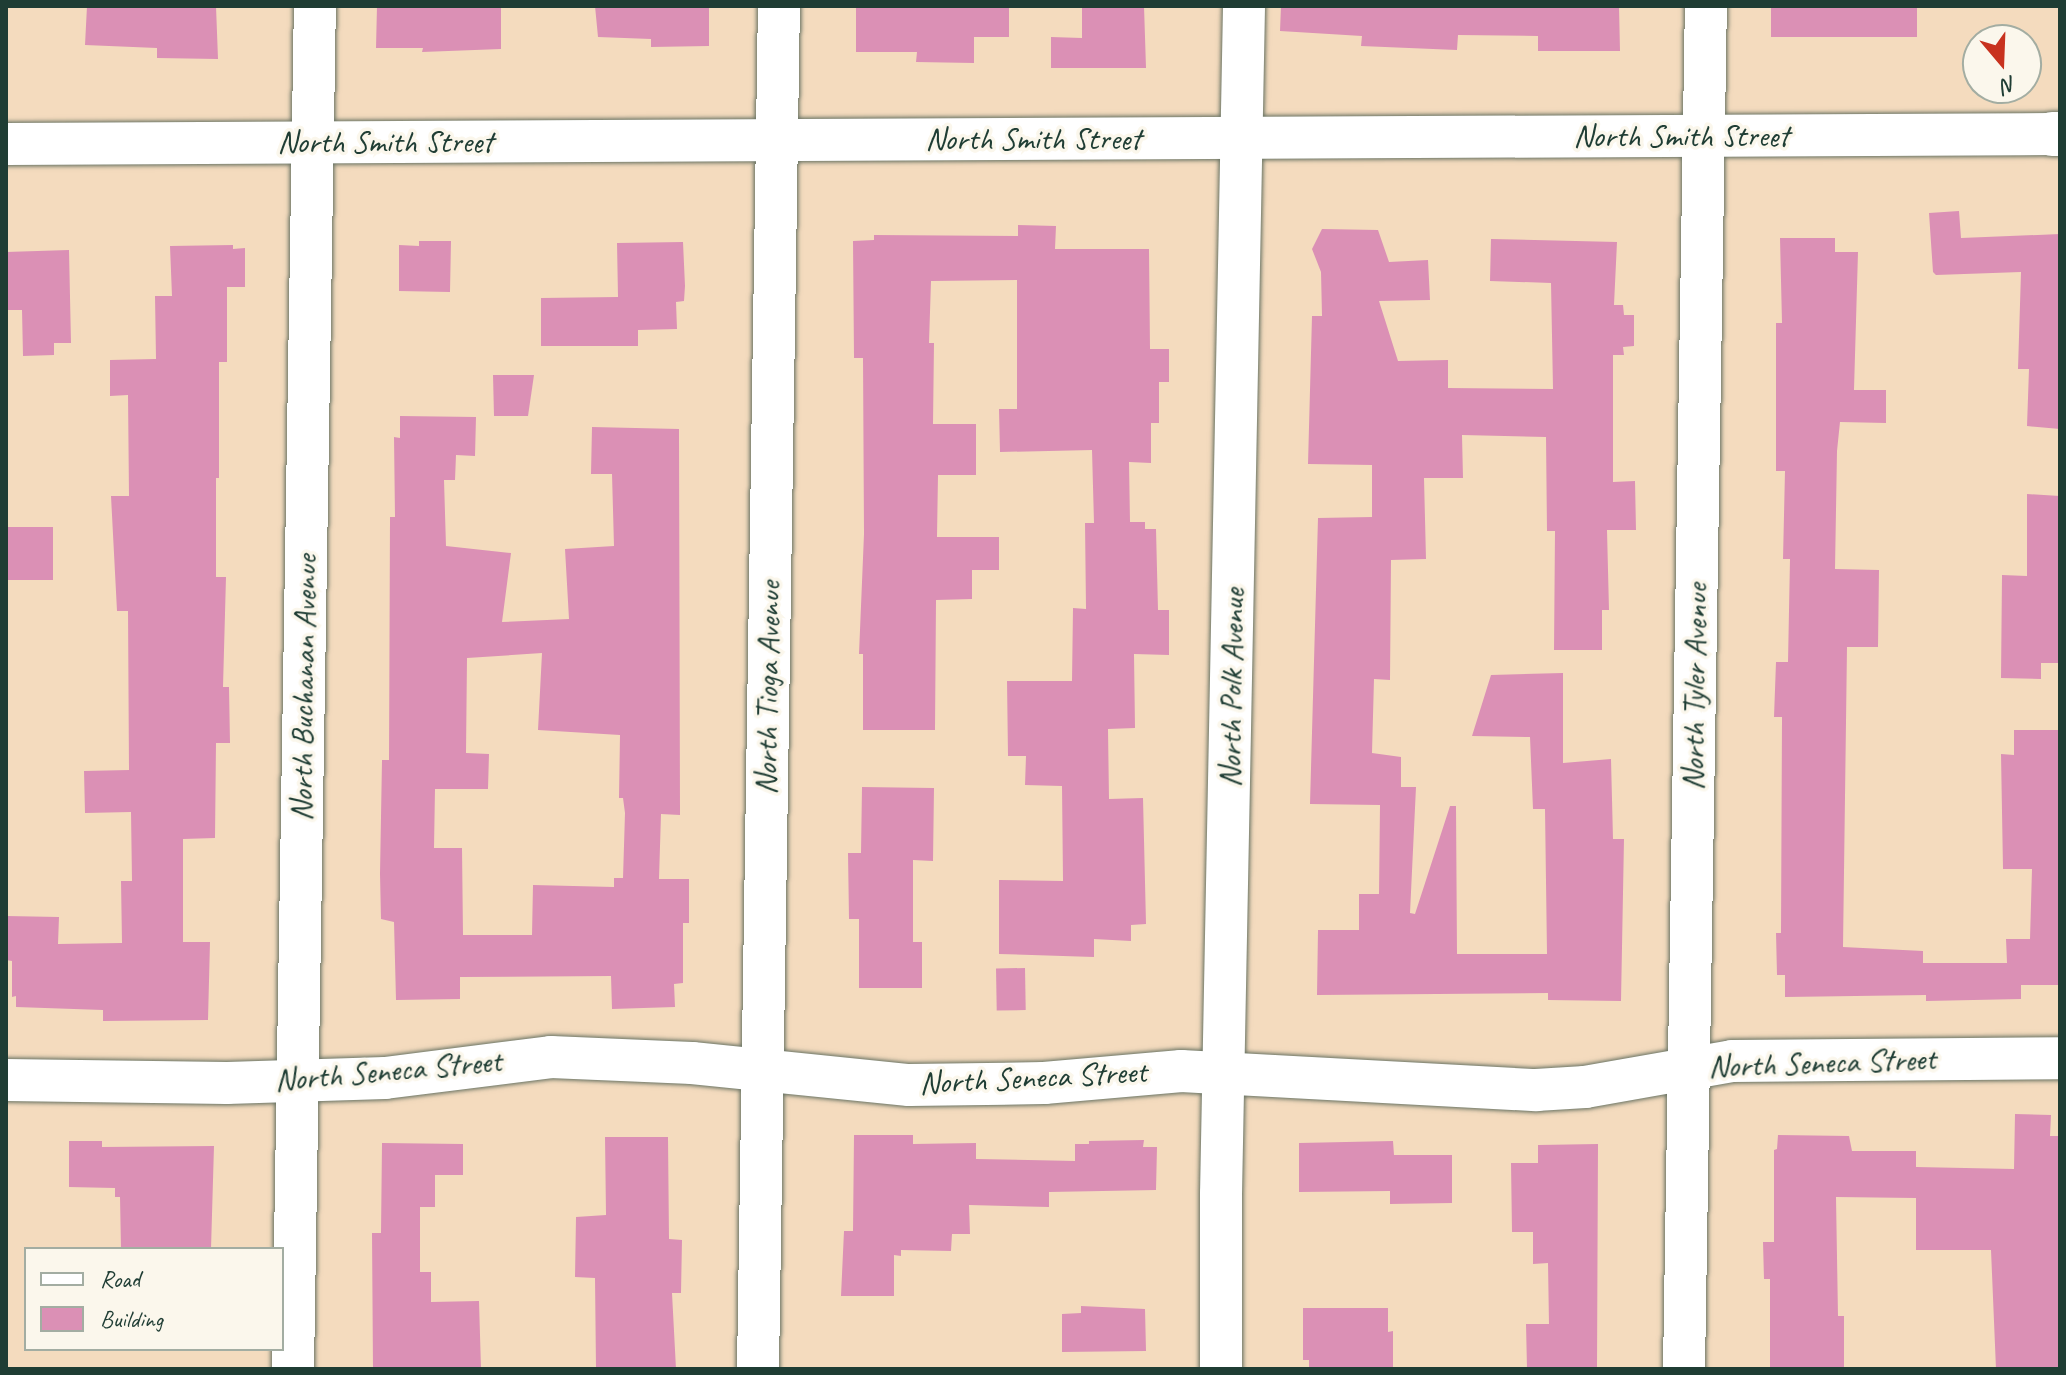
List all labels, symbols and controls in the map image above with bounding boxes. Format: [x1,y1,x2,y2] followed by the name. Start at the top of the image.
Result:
[1962,24,2042,104] north arrow
[1998,69,2020,100] text: N
[1573,117,1789,155] street label: North Smith Street
[925,120,1141,158] street label: North Smith Street
[277,123,493,161] street label: North Smith Street
[282,555,326,821] street label: North Buchanan Avenue
[747,581,789,795] street label: North Tioga Avenue
[1674,583,1716,791] street label: North Tyler Avenue
[1211,588,1253,788] street label: North Polk Avenue
[1708,1040,1936,1086] street label: North Seneca Street
[273,1042,503,1100] street label: North Seneca Street
[919,1053,1147,1103] street label: North Seneca Street
[24,1247,284,1351] legend
[100,1264,140,1294] text: Road
[100,1304,163,1334] text: Building

